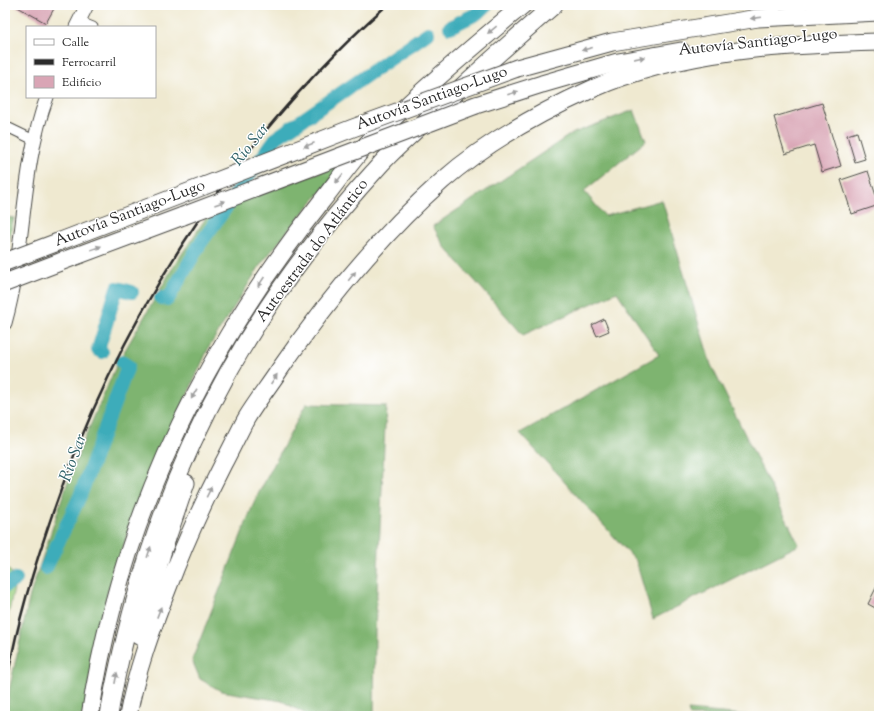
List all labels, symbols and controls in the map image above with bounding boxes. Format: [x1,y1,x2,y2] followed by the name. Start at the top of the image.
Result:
[750,15,762,21] one-way arrow
[677,23,839,63] street label: Autovía Santiago-Lugo
[487,25,498,34] one-way arrow
[26,26,156,98] legend
[62,34,90,52] text: Calle
[581,46,593,52] one-way arrow
[62,54,117,72] text: Ferrocarril
[632,55,645,61] one-way arrow
[353,61,511,137] street label: Autovía Santiago-Lugo
[62,74,102,92] text: Edificio
[508,90,520,96] one-way arrow
[226,118,276,172] water label: Río Sar
[303,142,315,148] one-way arrow
[335,173,344,184] one-way arrow
[251,174,375,328] street label: Autoestrada do Atlántico
[51,175,209,253] street label: Autovía Santiago-Lugo
[214,199,226,205] one-way arrow
[91,245,103,251] one-way arrow
[347,270,356,281] one-way arrow
[257,277,265,287] one-way arrow
[270,374,278,385] one-way arrow
[191,388,198,400] one-way arrow
[54,431,94,485] water label: Río Sar
[206,486,212,498] one-way arrow
[147,546,153,558] one-way arrow
[156,605,162,617] one-way arrow
[113,671,119,684] one-way arrow

